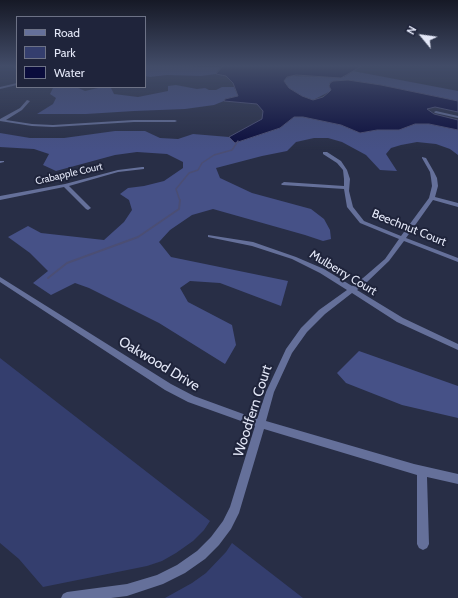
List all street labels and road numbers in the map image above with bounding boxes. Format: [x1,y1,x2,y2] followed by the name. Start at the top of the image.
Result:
[34,160,104,188] street label: Crabapple Court
[370,207,448,249] street label: Beechnut Court
[307,247,379,299] street label: Mulberry Court
[115,333,203,395] street label: Oakwood Drive
[230,363,276,459] street label: Woodfern Court

